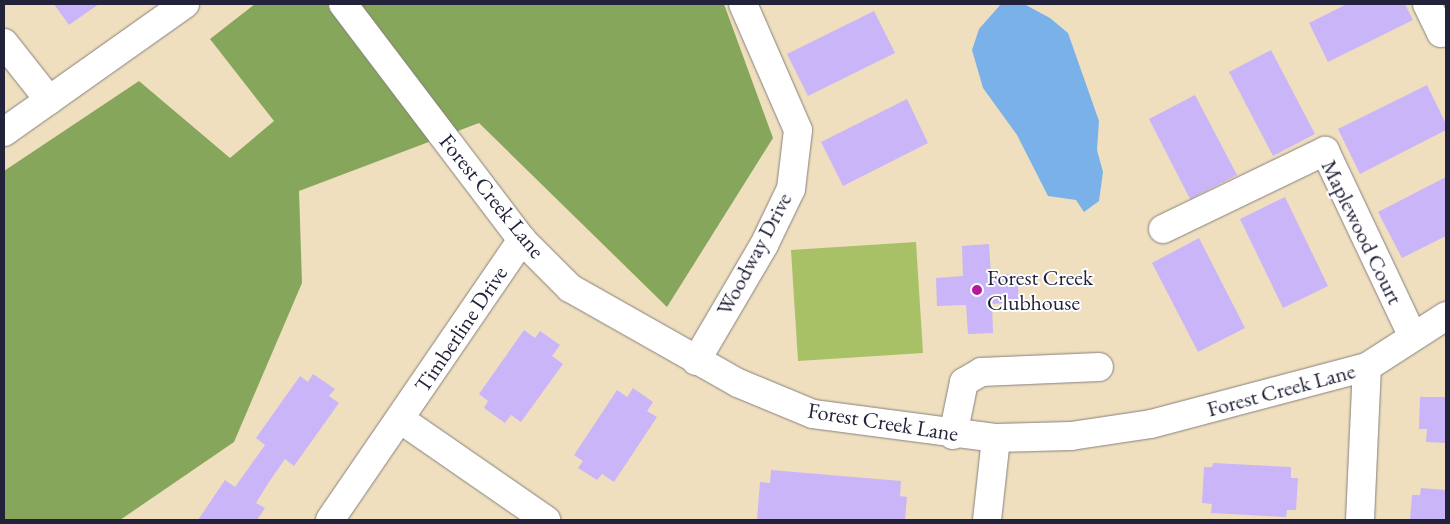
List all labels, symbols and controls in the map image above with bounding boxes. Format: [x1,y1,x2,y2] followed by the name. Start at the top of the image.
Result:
[434,129,550,263] street label: Forest Creek Lane
[1316,156,1408,308] street label: Maplewood Court
[711,188,797,320] street label: Woodway Drive
[409,261,513,397] street label: Timberline Drive
[987,264,1093,316] place label: Forest Creek Clubhouse
[971,284,983,296] marker: Forest Creek Clubhouse
[1204,358,1358,422] street label: Forest Creek Lane
[806,397,960,447] street label: Forest Creek Lane

